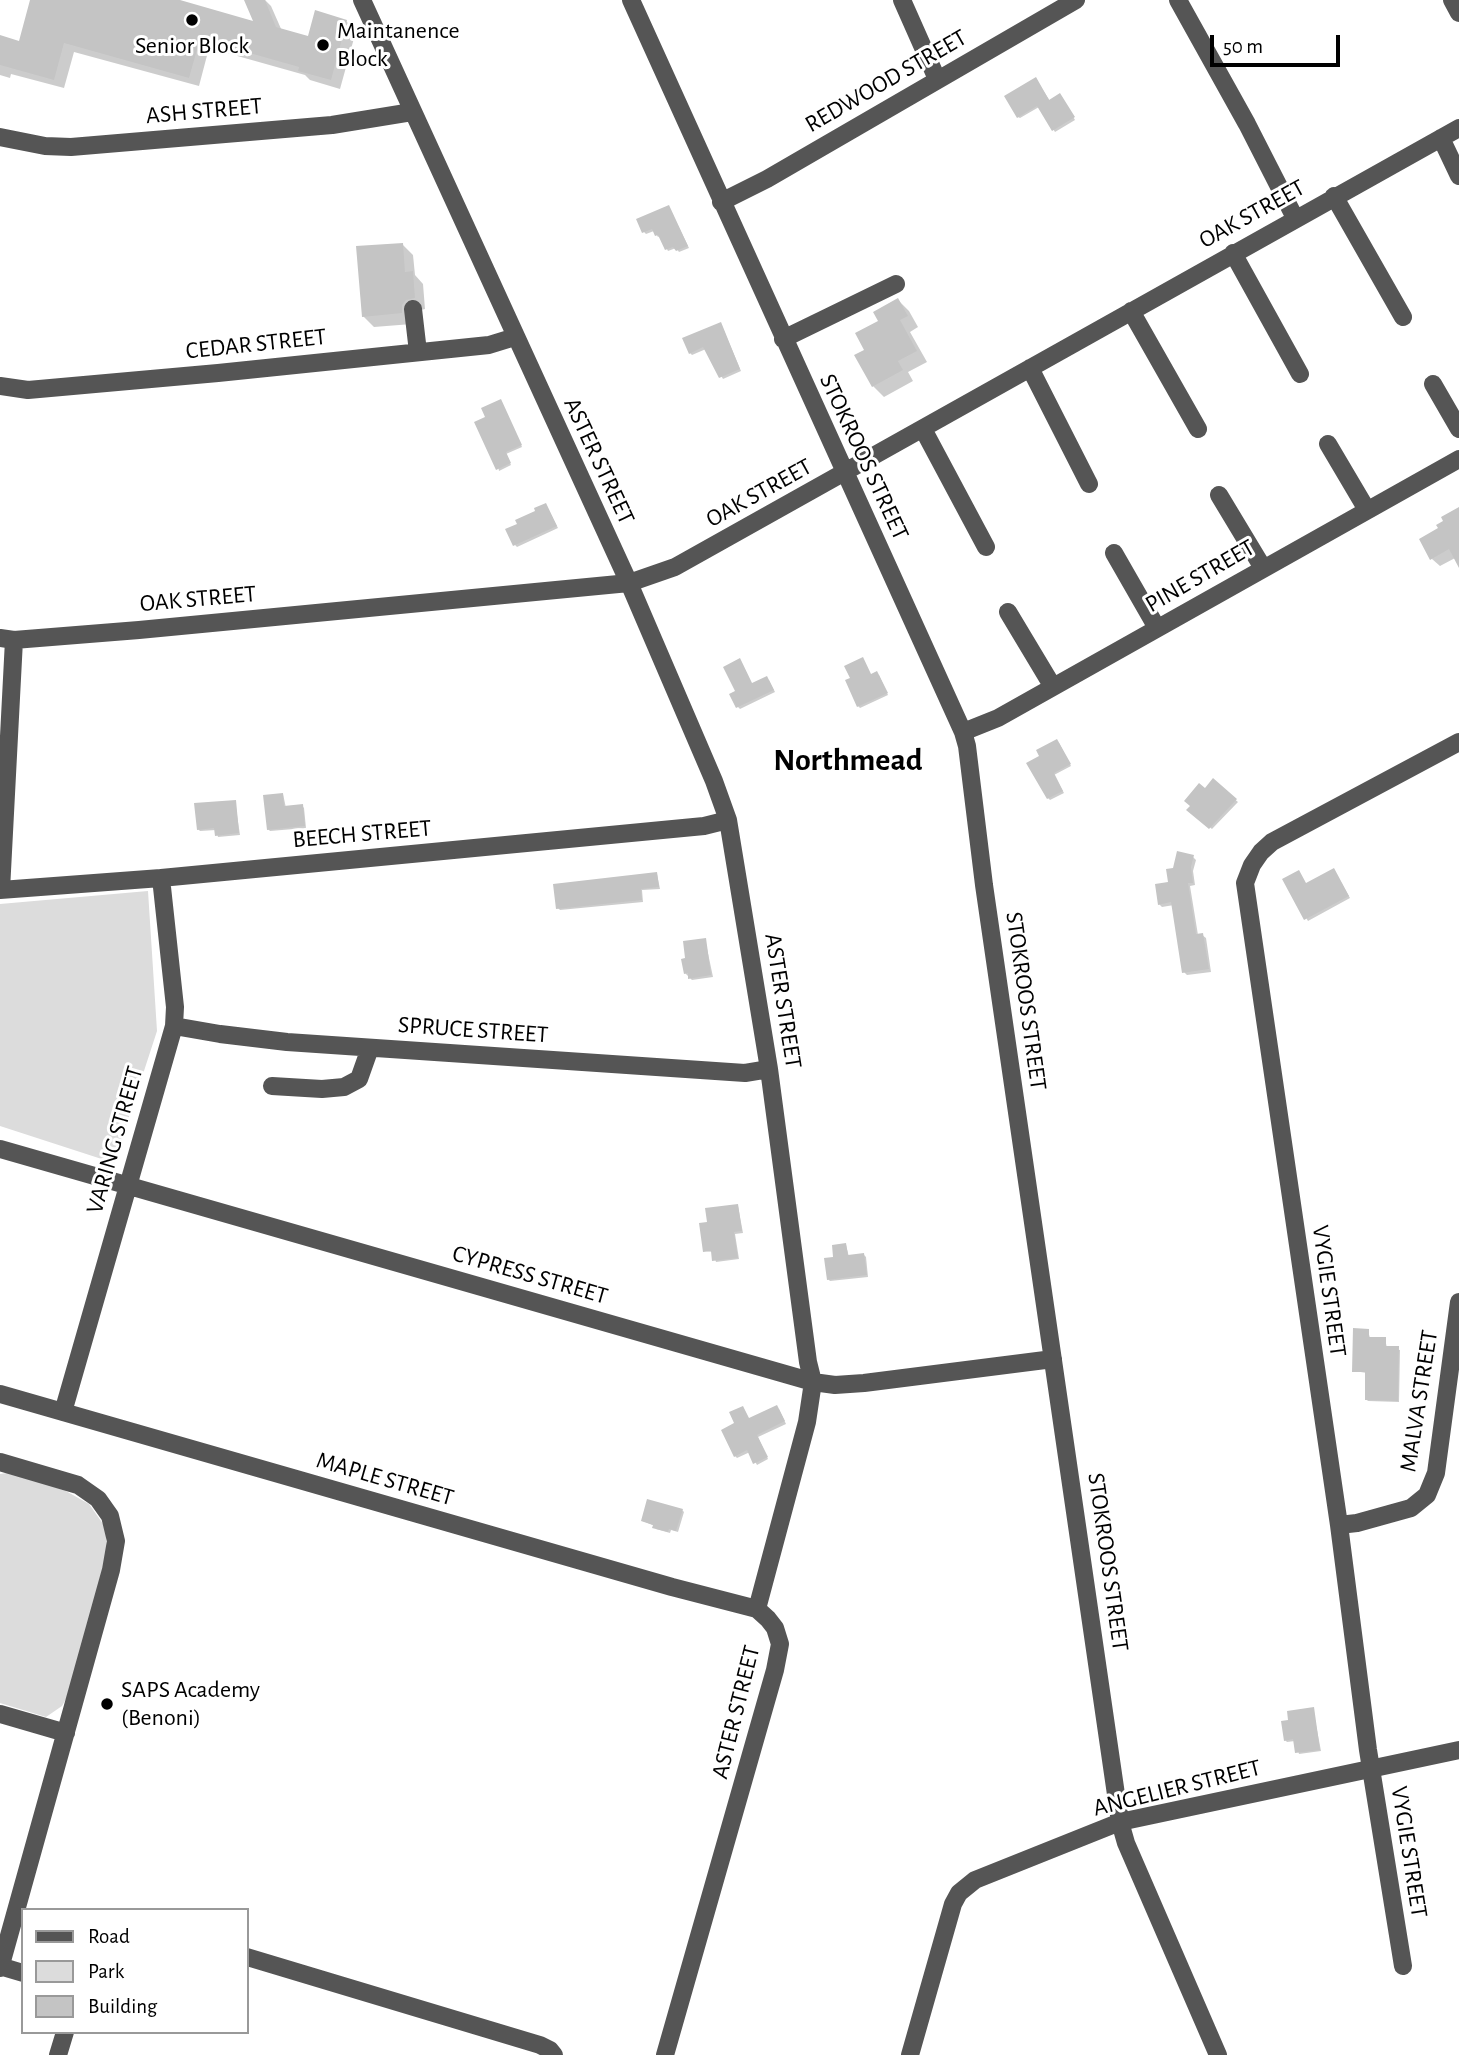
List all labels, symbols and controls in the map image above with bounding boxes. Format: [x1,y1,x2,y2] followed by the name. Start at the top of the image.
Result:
[184,12,200,28] marker: Senior Block
[337,17,460,73] place label: Maintanence Block
[1214,21,1344,65] scale bar
[800,23,972,139] street label: REDWOOD STREET
[135,32,249,60] place label: Senior Block
[1223,36,1263,57] text: 50 m
[315,37,331,53] marker: Maintanence Block
[145,92,263,130] street label: ASH STREET
[1194,173,1310,255] street label: OAK STREET
[184,322,328,366] street label: CEDAR STREET
[813,369,915,545] street label: STOKROOS STREET
[557,393,641,529] street label: ASTER STREET
[701,452,817,534] street label: OAK STREET
[1140,533,1260,619] street label: PINE STREET
[139,580,257,618] street label: OAK STREET
[773,741,923,779] district label: Northmead
[291,814,433,854] street label: BEECH STREET
[999,910,1053,1092] street label: STOKROOS STREET
[758,931,808,1071] street label: ASTER STREET
[397,1010,549,1050] street label: SPRUCE STREET
[80,1063,150,1217] street label: VARING STREET
[1306,1223,1352,1359] street label: VYGIE STREET
[449,1239,611,1311] street label: CYPRESS STREET
[1394,1328,1444,1474] street label: MALVA STREET
[313,1446,457,1512] street label: MAPLE STREET
[1081,1471,1135,1653] street label: STOKROOS STREET
[706,1642,766,1782] street label: ASTER STREET
[121,1676,260,1732] place label: SAPS Academy (Benoni)
[99,1696,115,1712] marker: SAPS Academy (Benoni)
[1090,1753,1264,1823] street label: ANGELIER STREET
[1384,1784,1434,1920] street label: VYGIE STREET
[21,1908,248,2034] legend
[88,1926,130,1947] text: Road
[88,1961,124,1982] text: Park
[88,1996,157,2017] text: Building

